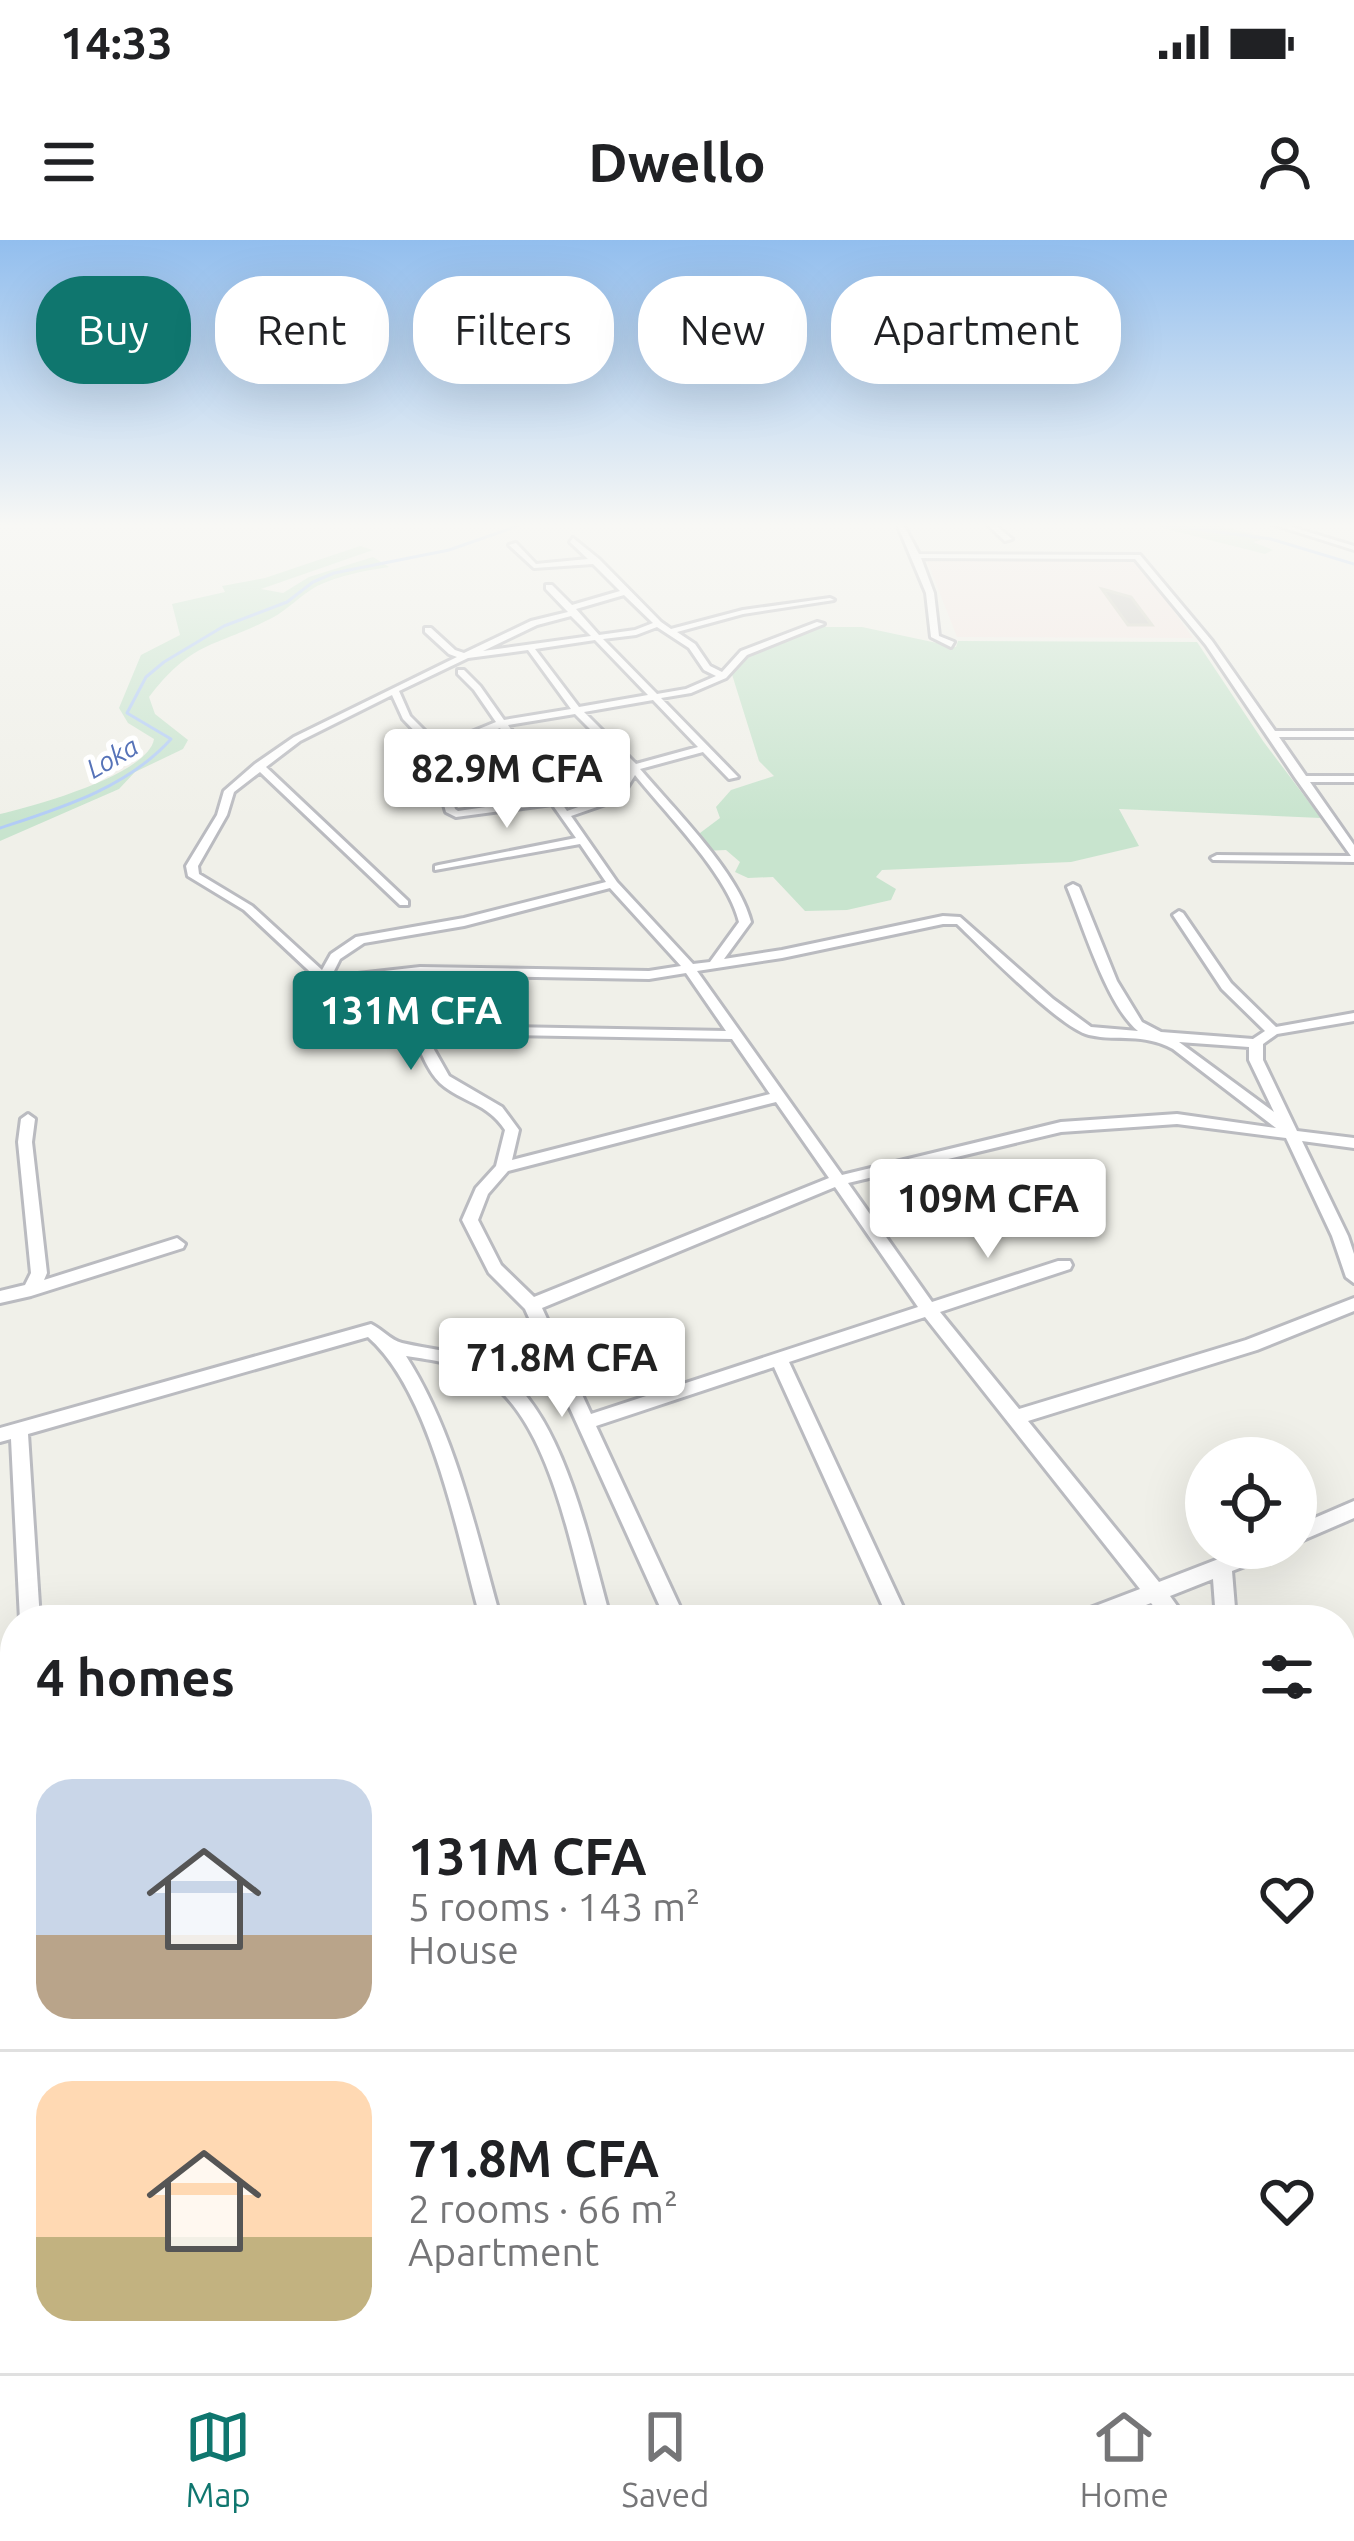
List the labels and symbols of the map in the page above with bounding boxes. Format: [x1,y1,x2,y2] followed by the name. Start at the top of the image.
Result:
[370,729,644,831] pin: 82.9M CFA
[81,730,143,784] water label: Loka
[287,971,535,1073] pin: 131M CFA
[864,1159,1112,1261] pin: 109M CFA
[425,1318,699,1420] pin: 71.8M CFA

